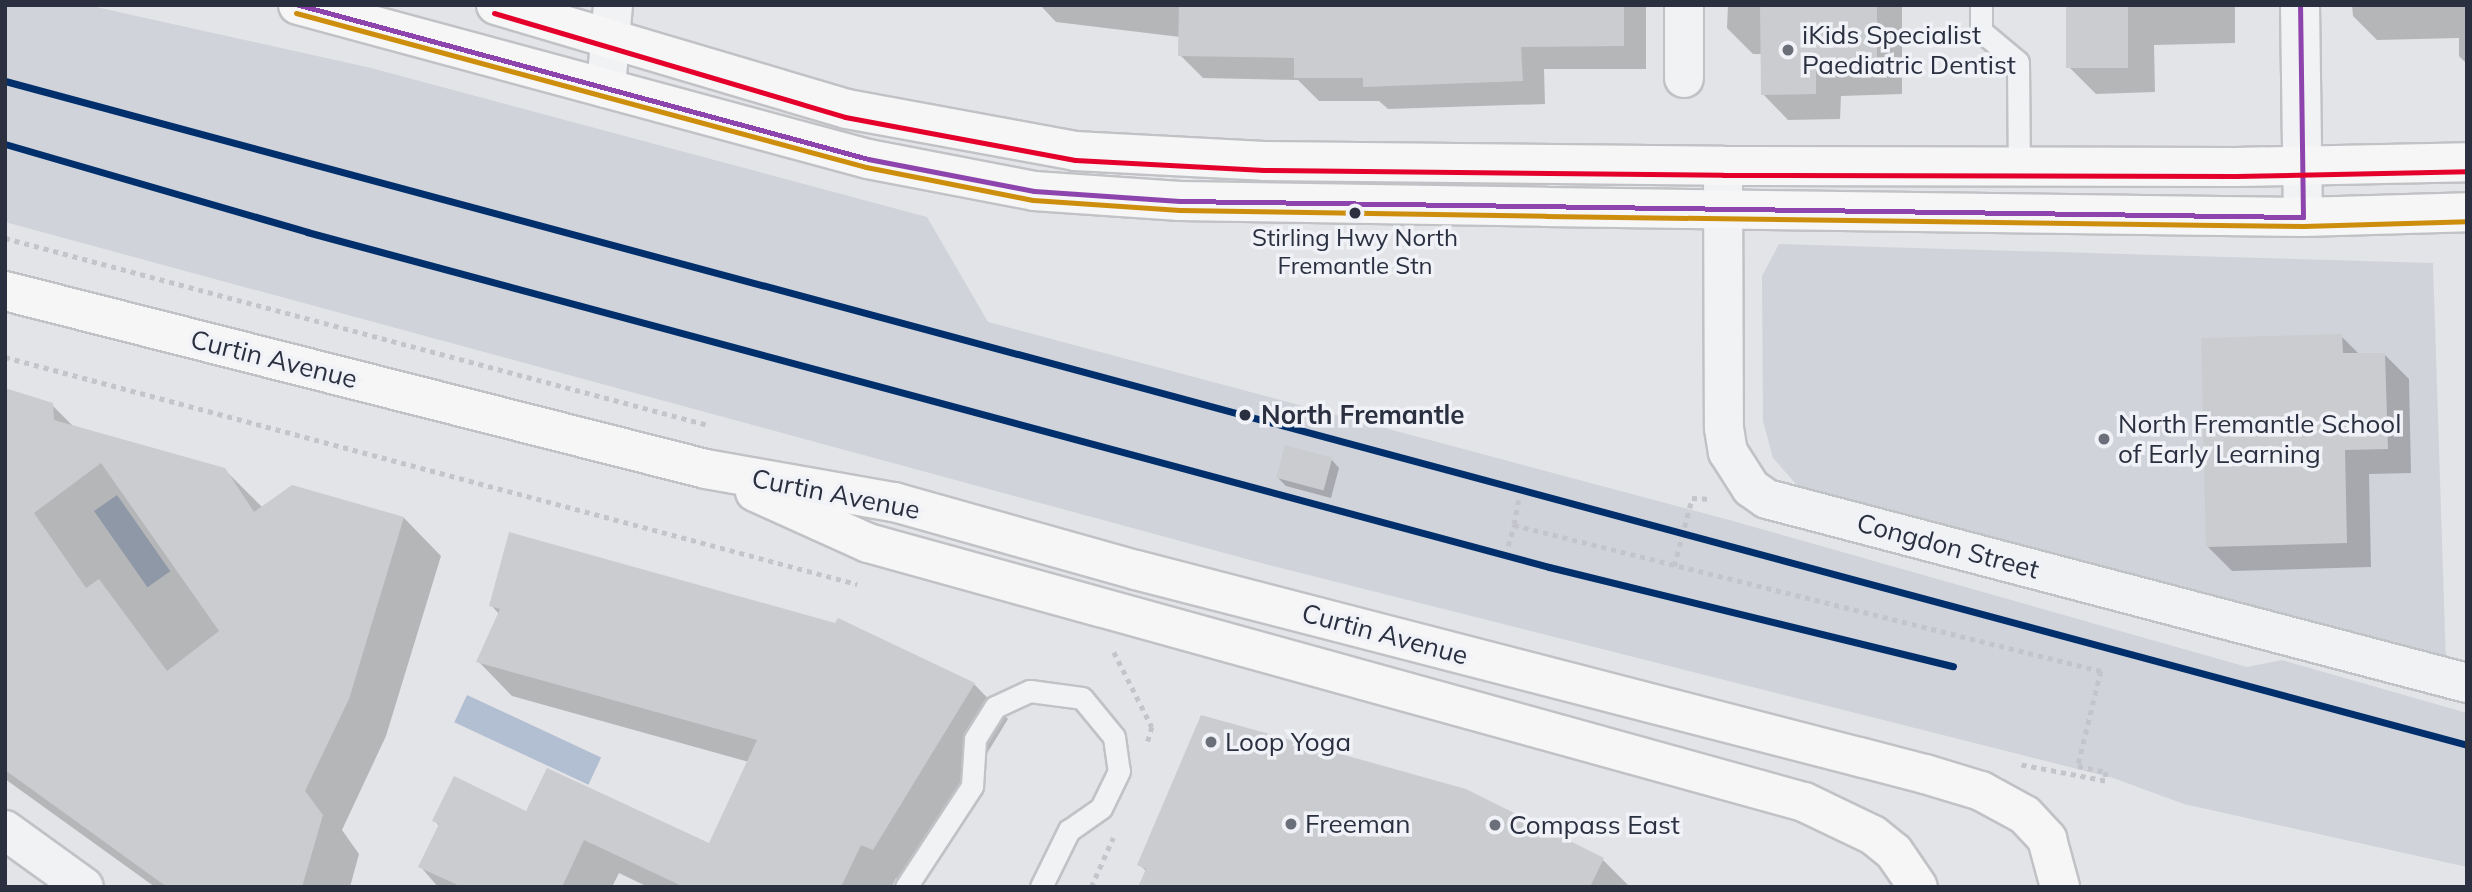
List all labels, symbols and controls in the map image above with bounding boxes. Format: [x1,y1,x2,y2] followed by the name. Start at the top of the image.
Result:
[1802,19,2016,80] place label: iKids Specialist Paediatric Dentist
[1780,42,1796,58] marker: iKids Specialist Paediatric Dentist
[1348,206,1362,220] marker: Stirling Hwy North Fremantle Stn
[1252,224,1458,280] place label: Stirling Hwy North Fremantle Stn
[188,323,360,395] street label: Curtin Avenue
[1261,399,1465,431] place label: North Fremantle
[1235,405,1255,425] marker: North Fremantle
[2118,408,2401,470] place label: North Fremantle School of Early Learning
[2096,431,2112,447] marker: North Fremantle School of Early Learning
[749,462,923,526] street label: Curtin Avenue
[1854,507,2042,585] street label: Congdon Street
[1299,597,1471,671] street label: Curtin Avenue
[1225,726,1351,758] place label: Loop Yoga
[1203,734,1219,750] marker: Loop Yoga
[1305,808,1411,840] place label: Freeman
[1509,809,1680,841] place label: Compass East
[1283,816,1299,832] marker: Freeman
[1487,817,1503,833] marker: Compass East

